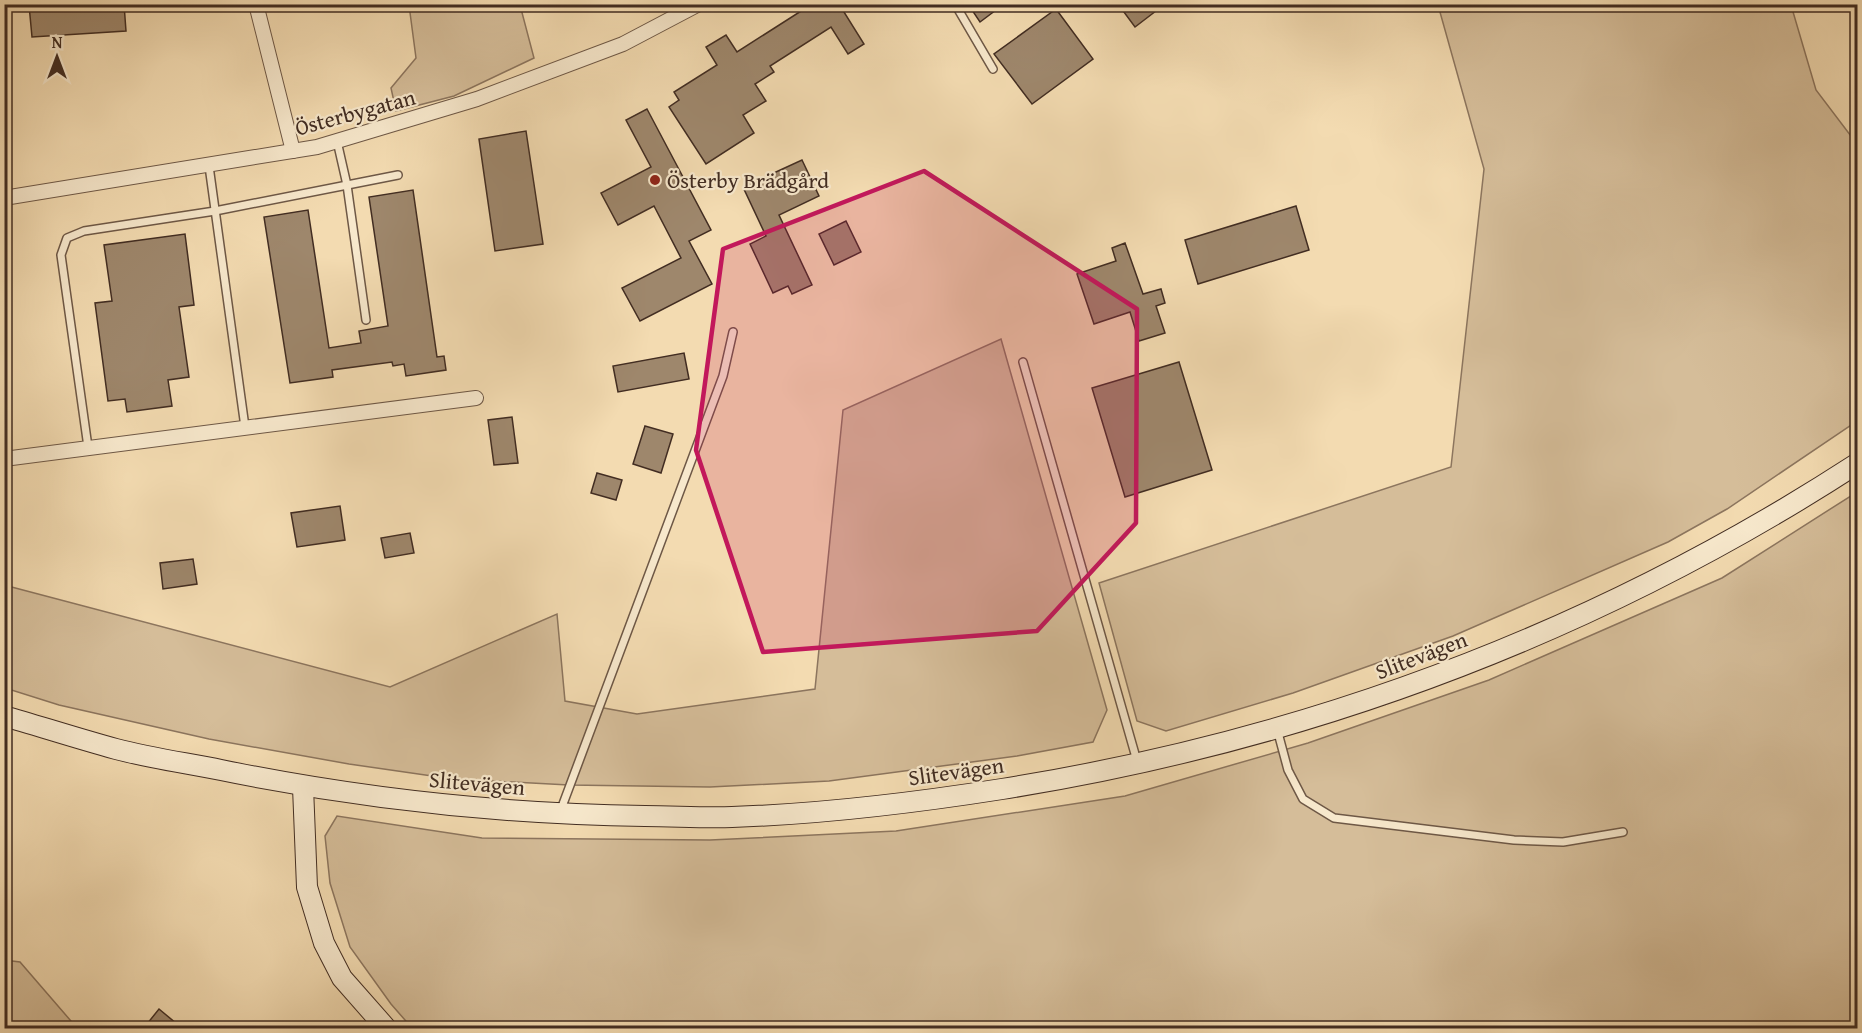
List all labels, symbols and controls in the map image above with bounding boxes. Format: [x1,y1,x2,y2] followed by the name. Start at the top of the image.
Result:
[27,27,87,87] north arrow
[52,30,63,54] text: N
[291,80,419,143] street label: Österbygatan
[667,164,829,196] place label: Österby Brädgård
[648,173,662,187] marker: Österby Brädgård
[1370,623,1472,687] street label: Slitevägen
[906,748,1006,794] street label: Slitevägen
[428,763,527,803] street label: Slitevägen

